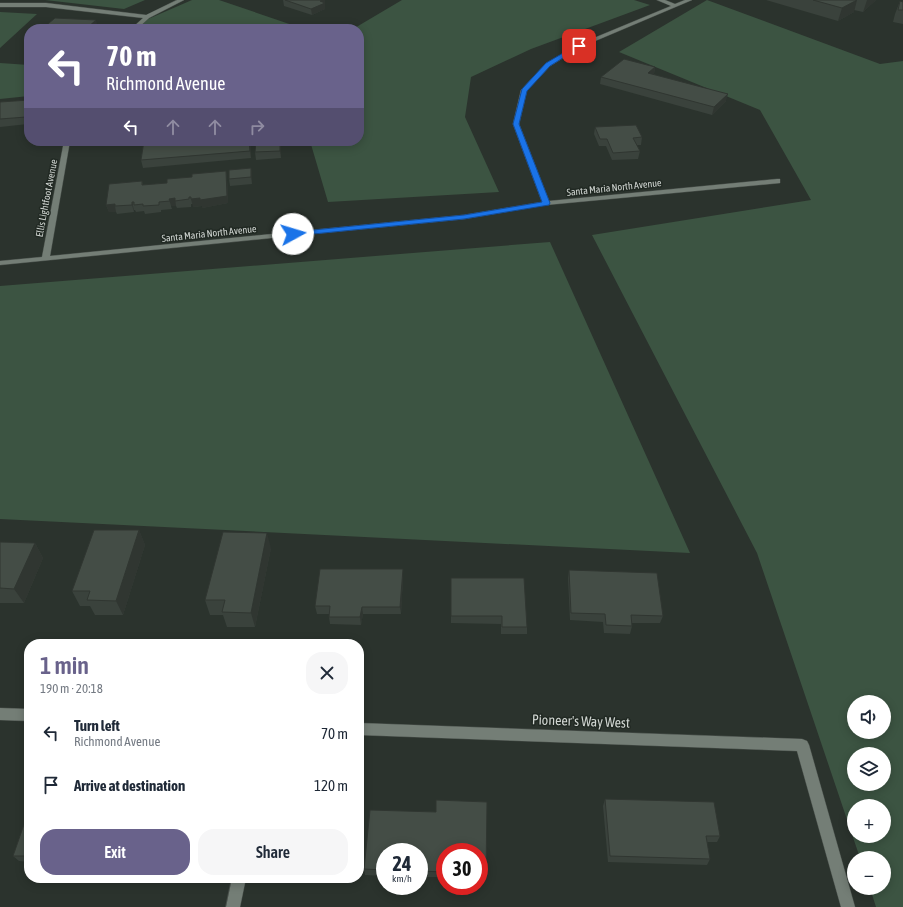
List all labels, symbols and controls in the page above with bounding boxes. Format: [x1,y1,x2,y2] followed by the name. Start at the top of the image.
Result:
[562,29,596,63] pin
[568,35,590,57] icon: arrive
[40,40,92,92] icon: left
[106,40,156,72] text: 70 m
[106,73,226,94] text: Richmond Avenue
[120,116,142,138] icon: left
[162,116,184,138] icon: ahead
[204,116,226,138] icon: ahead
[246,116,268,138] icon: right
[34,158,60,238] street label: Ellis Lightfoot Avenue
[566,177,663,198] street label: Santa Maria North Avenue
[272,213,314,255] position arrow
[161,223,258,244] street label: Santa Maria North Avenue
[40,652,89,679] text: 1 min
[306,652,348,694] button: close
[40,681,103,696] text: 190 m · 20:18
[847,695,891,895] map controls
[847,695,891,739] button: sound
[532,711,630,731] street label: Pioneer's Way West
[74,717,120,734] text: Turn left
[40,722,62,744] icon: left
[321,725,348,742] text: 70 m
[74,734,160,749] text: Richmond Avenue
[847,747,891,791] button: layers
[40,774,62,796] icon: arrive
[74,777,185,794] text: Arrive at destination
[314,777,348,794] text: 120 m
[847,799,891,843] button: +
[40,829,190,875] button: Exit
[198,829,348,875] button: Share
[436,843,488,895] speed limit sign: 30
[847,851,891,895] button: −
[393,852,411,875] text: 24
[392,873,412,884] text: km/h

